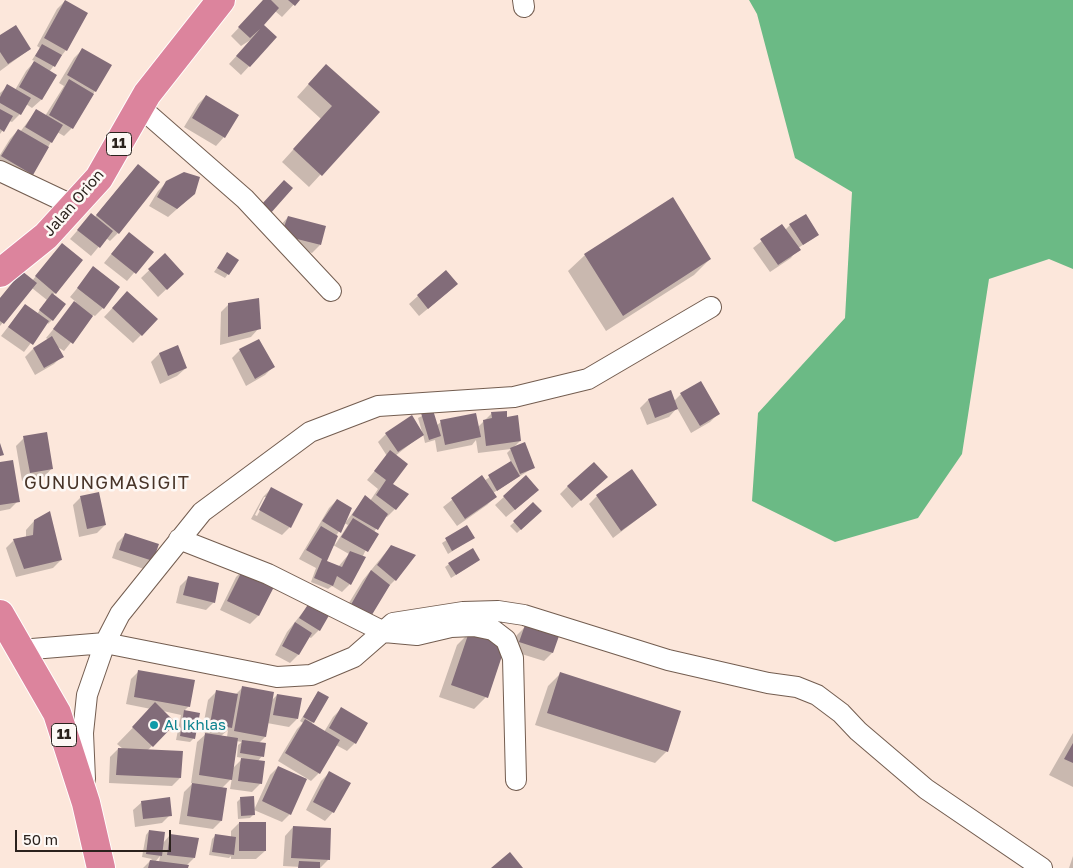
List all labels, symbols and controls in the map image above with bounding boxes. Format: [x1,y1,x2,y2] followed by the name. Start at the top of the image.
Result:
[106,132,132,156] road number: 11
[40,166,108,240] street label: Jalan Orion
[22,472,192,494] district label: GUNUNGMASIGIT
[164,716,226,734] place label: Al Ikhlas
[148,719,160,731] marker: Al Ikhlas
[52,724,76,746] road number: 11
[18,820,174,852] scale bar
[23,830,58,848] text: 50 m

